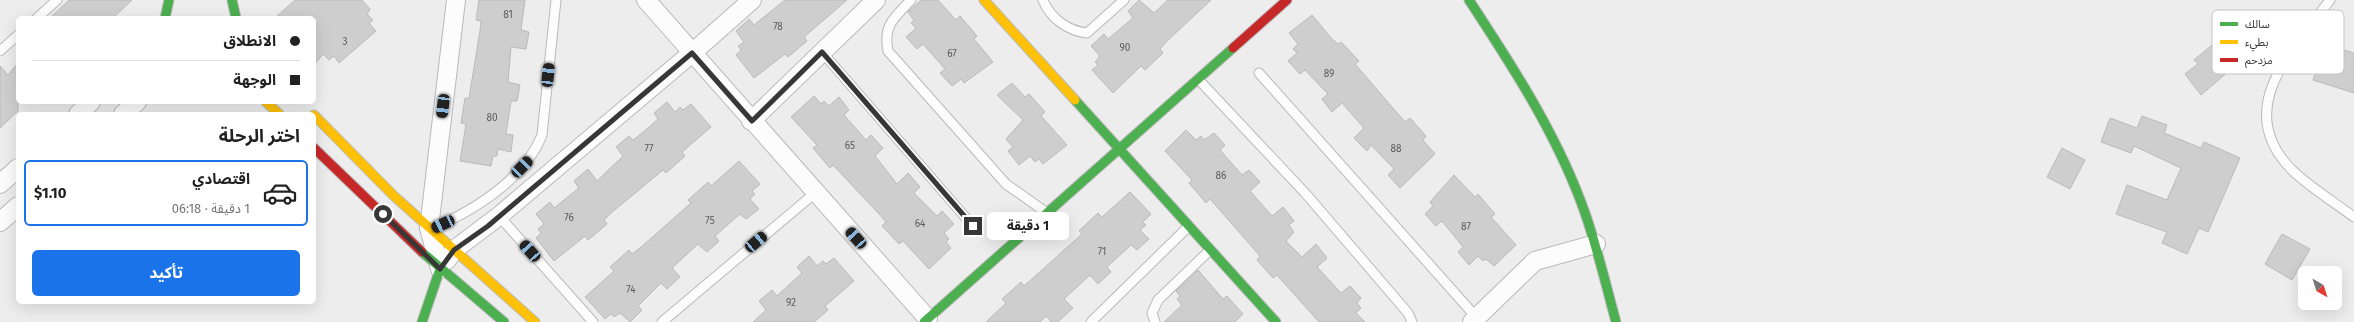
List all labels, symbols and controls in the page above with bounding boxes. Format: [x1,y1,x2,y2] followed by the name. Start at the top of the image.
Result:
[503,9,513,21] house number: 81
[2212,10,2344,74] legend
[2245,18,2270,31] text: سالك
[773,21,783,33] house number: 78
[224,32,276,50] text: الانطلاق
[343,36,348,48] house number: 3
[2245,36,2268,52] text: بطيء
[1120,42,1131,54] house number: 90
[947,48,957,60] house number: 67
[2245,54,2273,69] text: مزدحم
[541,62,555,88] car
[1324,68,1334,80] house number: 89
[233,71,276,89] text: الوجهة
[436,93,450,119] car
[486,112,498,124] house number: 80
[219,125,300,147] text: اختر الرحلة
[845,140,855,152] house number: 65
[645,143,654,155] house number: 77
[1390,143,1402,155] house number: 88
[509,154,535,180] car
[192,170,250,188] text: اقتصادي
[1216,170,1226,182] house number: 86
[262,175,298,211] icon: car
[34,184,67,202] text: $1.10
[172,201,250,216] text: 1 دقيقة · 06:18
[374,205,392,223] route start
[564,212,574,224] house number: 76
[987,212,1069,240] callout: 1 دقيقة
[430,213,456,235] car
[705,215,715,227] house number: 75
[964,217,982,235] route end
[915,218,926,230] house number: 64
[1007,218,1049,233] text: 1 دقيقة
[1461,221,1471,233] house number: 87
[844,225,868,251] car
[743,230,769,254] car
[518,238,542,264] car
[1098,246,1106,258] house number: 71
[32,250,300,296] button: تأكيد
[2298,266,2342,310] north arrow
[2298,266,2342,310] map controls
[626,284,636,296] house number: 74
[786,297,796,309] house number: 92

